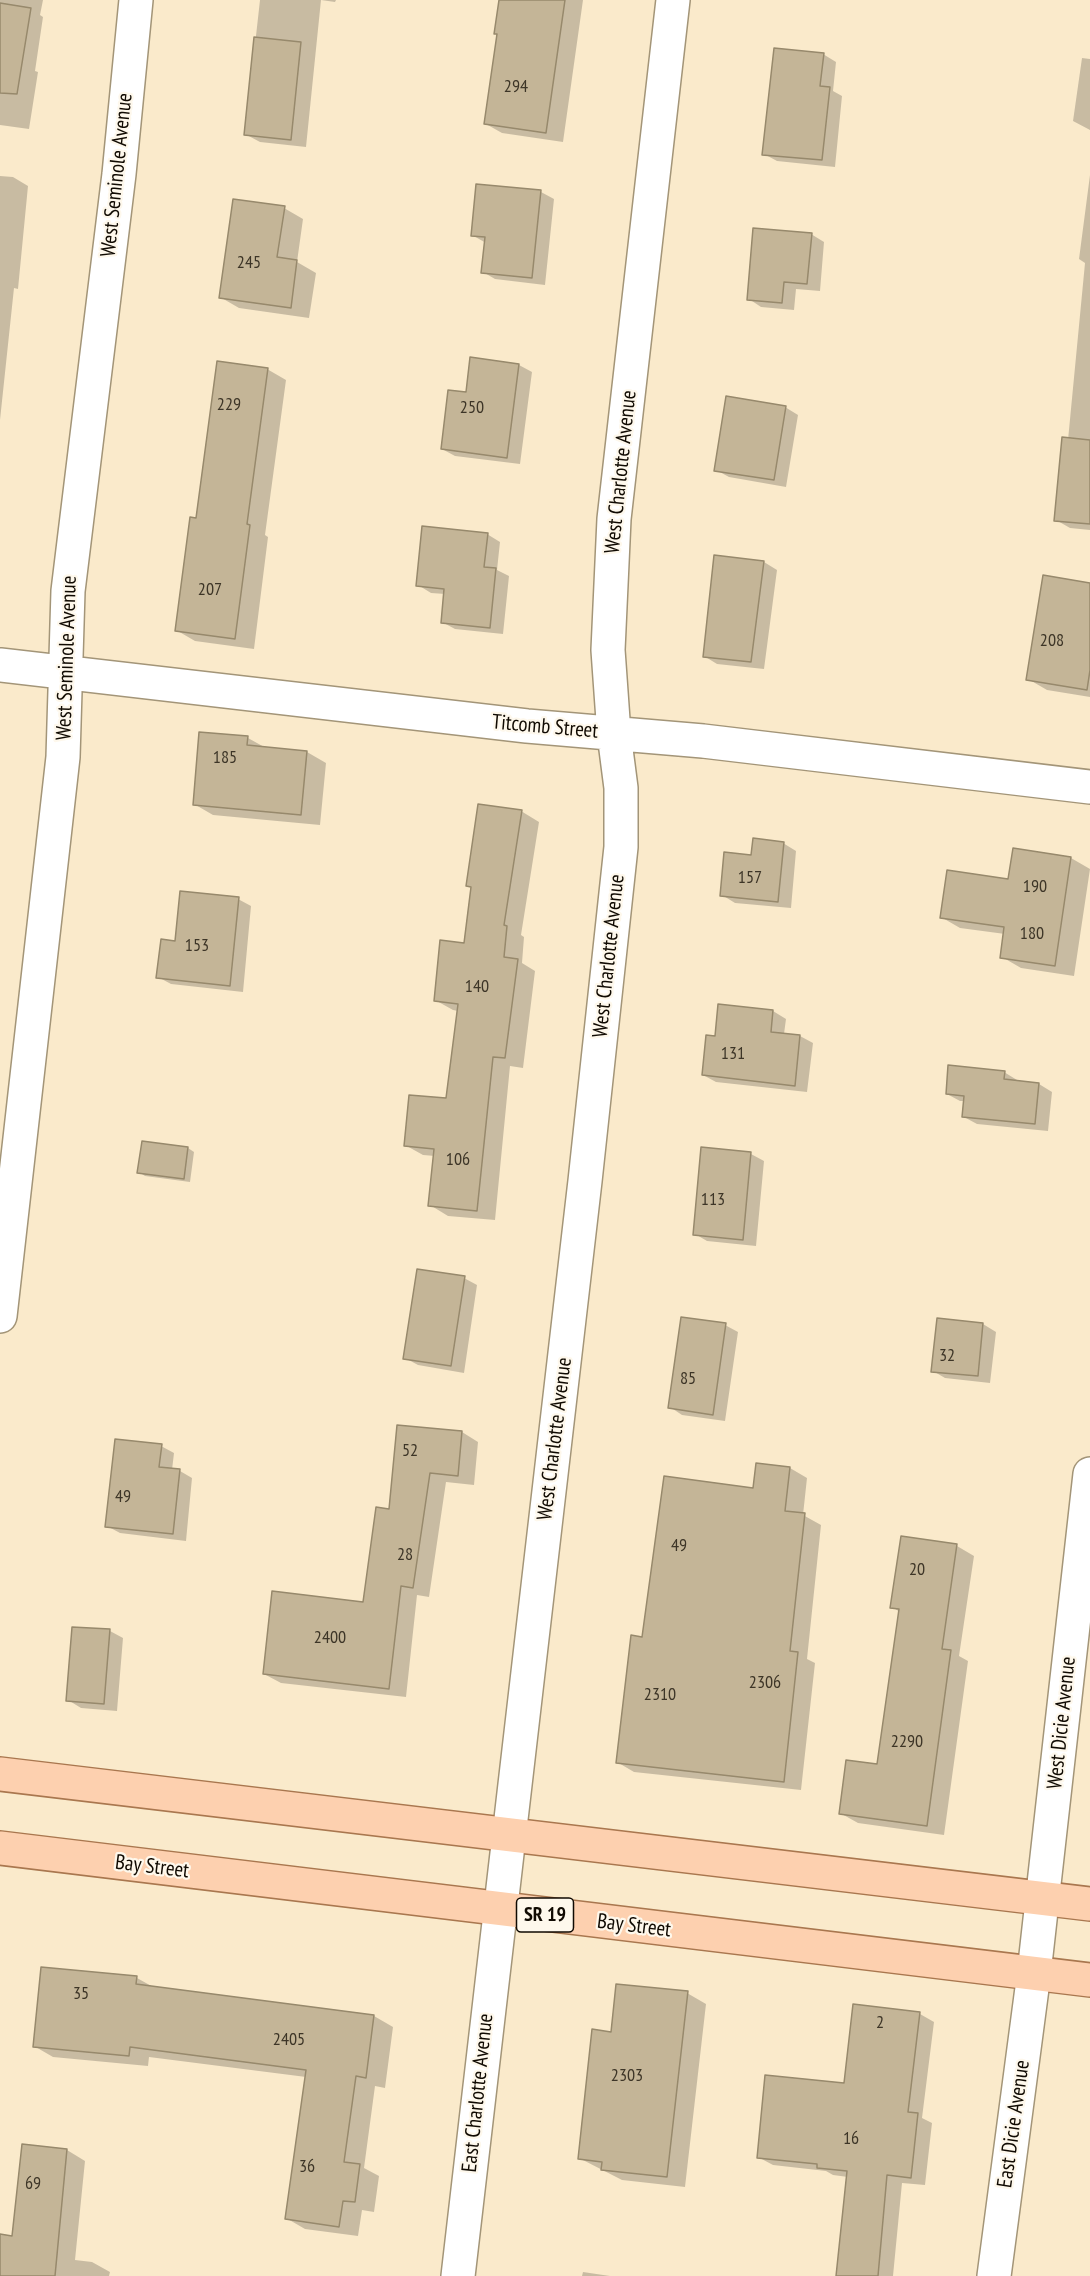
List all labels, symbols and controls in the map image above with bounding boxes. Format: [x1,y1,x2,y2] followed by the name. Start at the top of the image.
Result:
[504,76,528,98] house number: 294
[96,92,138,258] street label: West Seminole Avenue
[237,252,261,274] house number: 245
[600,389,642,555] street label: West Charlotte Avenue
[217,394,241,416] house number: 229
[460,397,484,419] house number: 250
[52,575,82,741] street label: West Seminole Avenue
[198,579,222,601] house number: 207
[1040,630,1064,652] house number: 208
[491,710,599,744] street label: Titcomb Street
[213,747,237,769] house number: 185
[738,867,762,889] house number: 157
[588,873,630,1039] street label: West Charlotte Avenue
[1023,876,1047,898] house number: 190
[1020,923,1044,945] house number: 180
[185,935,209,957] house number: 153
[465,976,489,998] house number: 140
[721,1043,745,1065] house number: 131
[446,1149,470,1171] house number: 106
[701,1189,725,1211] house number: 113
[939,1345,955,1367] house number: 32
[533,1356,577,1522] street label: West Charlotte Avenue
[680,1368,696,1390] house number: 85
[402,1440,418,1462] house number: 52
[115,1486,131,1508] house number: 49
[671,1535,687,1557] house number: 49
[397,1544,413,1566] house number: 28
[909,1559,925,1581] house number: 20
[314,1627,346,1649] house number: 2400
[1043,1655,1081,1791] street label: West Dicie Avenue
[749,1672,781,1694] house number: 2306
[644,1684,676,1706] house number: 2310
[891,1731,923,1753] house number: 2290
[114,1850,190,1884] street label: Bay Street
[516,1898,574,1932] road number: SR 19
[596,1909,672,1943] street label: Bay Street
[73,1983,89,2005] house number: 35
[457,2012,499,2174] street label: East Charlotte Avenue
[876,2012,884,2034] house number: 2
[273,2029,305,2051] house number: 2405
[993,2059,1035,2189] street label: East Dicie Avenue
[611,2065,643,2087] house number: 2303
[843,2128,859,2150] house number: 16
[299,2156,315,2178] house number: 36
[25,2173,41,2195] house number: 69

